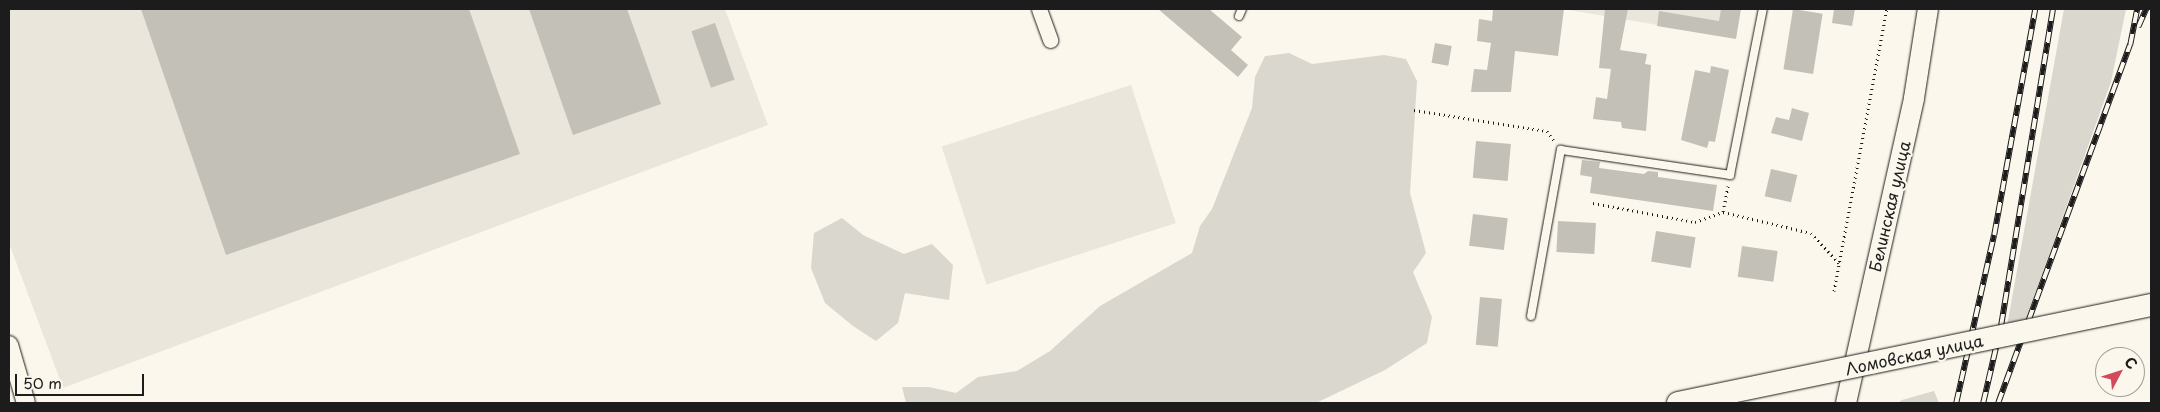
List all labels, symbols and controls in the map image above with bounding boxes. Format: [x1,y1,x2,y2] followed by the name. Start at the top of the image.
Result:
[1865,138,1913,274] street label: Белинская улица
[1843,330,1985,378] street label: Ломовская улица
[2095,347,2145,397] north arrow
[2120,352,2143,373] text: С
[18,364,146,396] scale bar
[23,371,62,394] text: 50 m

